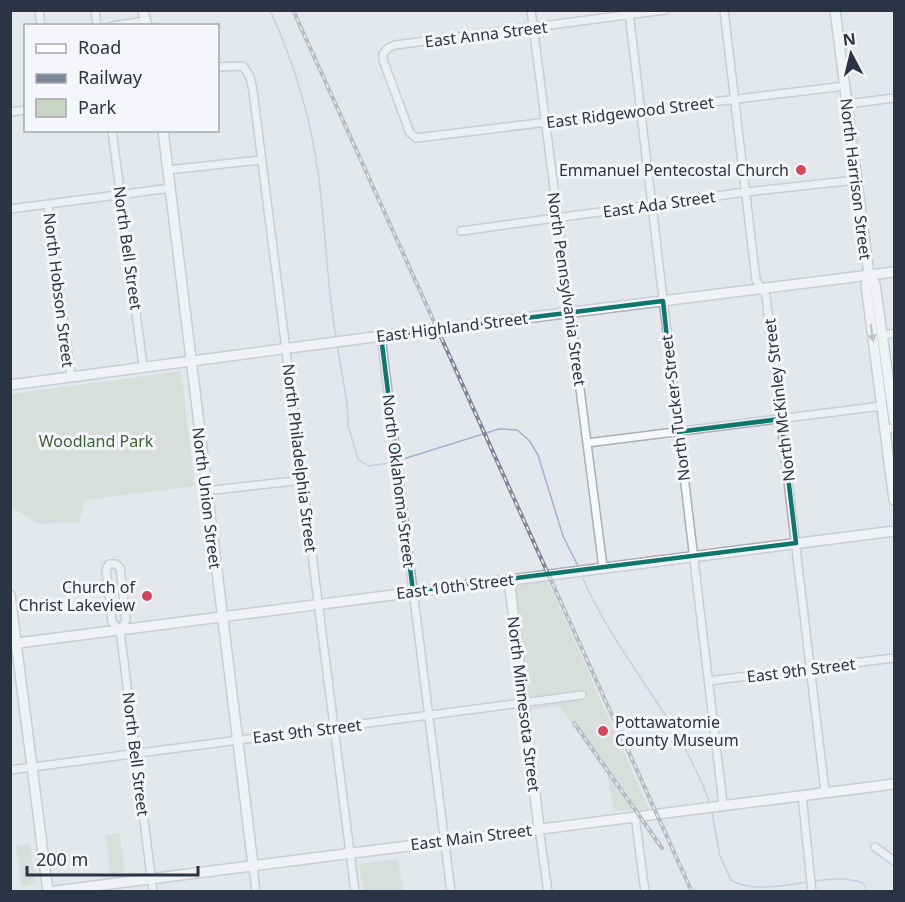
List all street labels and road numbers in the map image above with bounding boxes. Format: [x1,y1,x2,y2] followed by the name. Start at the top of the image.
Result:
[423,16,549,52] street label: East Anna Street
[545,91,715,133] street label: East Ridgewood Street
[835,97,877,261] street label: North Harrison Street
[108,185,148,312] street label: North Bell Street
[601,185,717,223] street label: East Ada Street
[542,191,592,388] street label: North Pennsylvania Street
[39,211,79,369] street label: North Hobson Street
[375,307,529,347] street label: East Highland Street
[758,317,800,483] street label: North McKinley Street
[655,334,695,482] street label: North Tucker Street
[278,362,323,554] street label: North Philadelphia Street
[377,393,421,569] street label: North Oklahoma Street
[187,426,227,570] street label: North Union Street
[395,568,515,604] street label: East 10th Street
[502,615,546,793] street label: North Minnesota Street
[746,652,857,688] street label: East 9th Street
[117,691,155,817] street label: North Bell Street
[252,713,363,749] street label: East 9th Street
[409,819,533,855] street label: East Main Street

